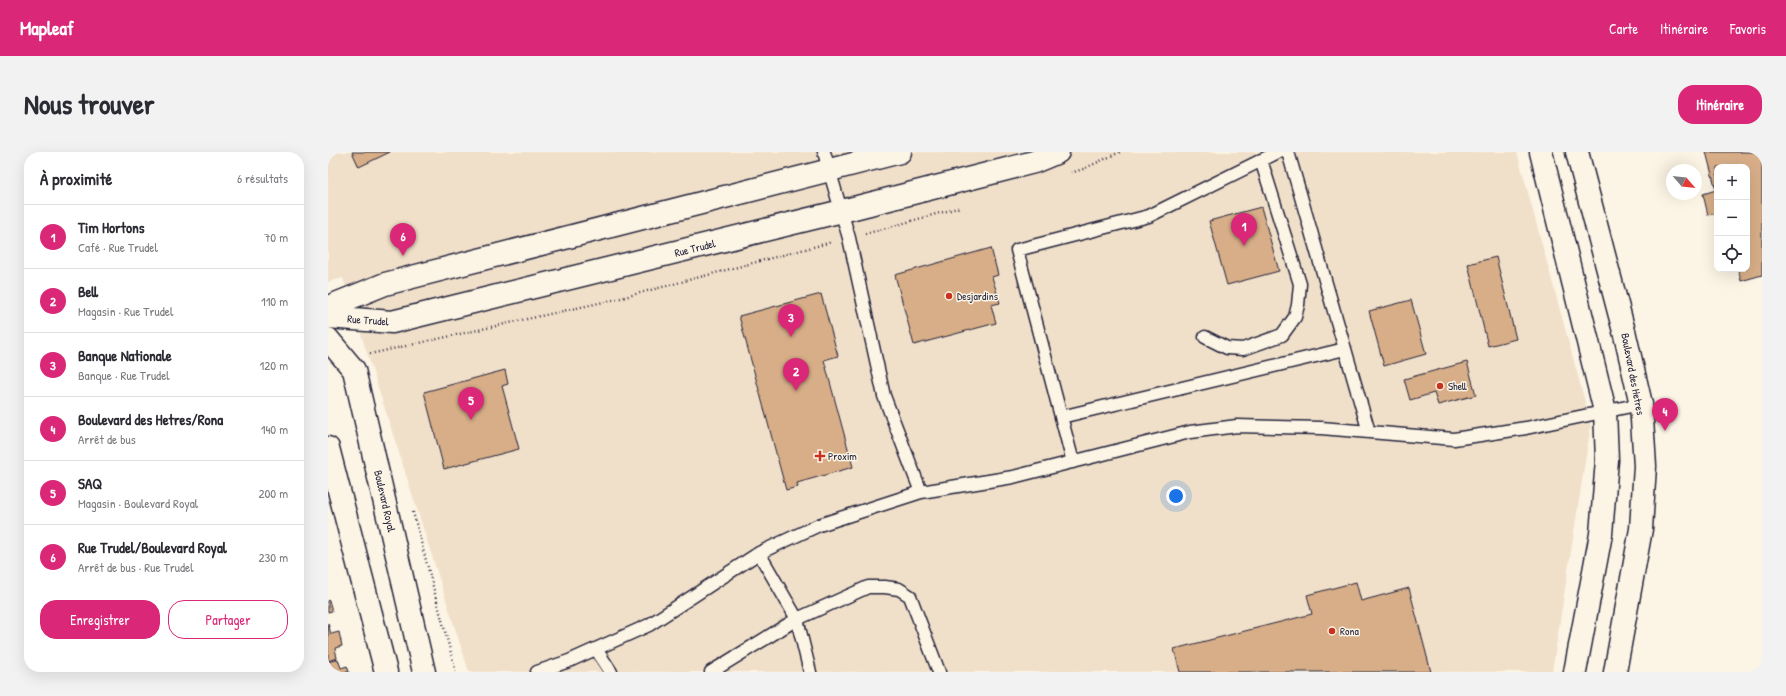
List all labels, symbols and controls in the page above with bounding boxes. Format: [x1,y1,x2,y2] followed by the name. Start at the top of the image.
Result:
[20,15,74,41] text: Mapleaf
[1609,19,1638,38] text: Carte
[1660,19,1708,38] text: Itinéraire
[1730,19,1766,38] text: Favoris
[24,85,155,123] text: Nous trouver
[1678,85,1762,124] button: Itinéraire
[1666,164,1702,200] north arrow
[1714,164,1750,272] map controls
[1714,164,1750,200] button: +
[40,167,112,190] text: À proximité
[237,169,288,187] text: 6 résultats
[1714,200,1750,236] button: −
[1231,213,1257,246] pin: 1
[78,217,145,238] text: Tim Hortons
[390,223,416,256] pin: 6
[51,228,55,246] text: 1
[264,228,288,246] text: 70 m
[673,236,717,260] street label: Rue Trudel
[1714,236,1750,272] button: locate
[78,238,158,256] text: Café · Rue Trudel
[78,281,98,302] text: Bell
[957,289,998,303] place label: Desjardins
[944,291,954,301] marker: Desjardins
[50,292,56,310] text: 2
[261,292,288,310] text: 110 m
[78,302,173,320] text: Magasin · Rue Trudel
[778,304,804,337] pin: 3
[347,312,389,328] street label: Rue Trudel
[1618,332,1648,416] street label: Boulevard des Hetres
[78,345,172,366] text: Banque Nationale
[50,356,56,374] text: 3
[260,356,288,374] text: 120 m
[783,358,809,391] pin: 2
[78,366,170,384] text: Banque · Rue Trudel
[1448,379,1467,393] place label: Shell
[1435,381,1445,391] marker: Shell
[458,387,484,420] pin: 5
[1652,398,1678,431] pin: 4
[78,409,223,430] text: Boulevard des Hetres/Rona
[51,420,55,438] text: 4
[261,420,288,438] text: 140 m
[78,430,136,448] text: Arrêt de bus
[828,449,857,463] place label: Proxim
[815,451,825,461] marker: Proxim
[371,469,399,533] street label: Boulevard Royal
[78,473,102,494] text: SAQ
[50,484,56,502] text: 5
[258,484,288,502] text: 200 m
[1166,486,1186,506] your location
[78,494,198,512] text: Magasin · Boulevard Royal
[78,537,227,558] text: Rue Trudel/Boulevard Royal
[50,548,56,566] text: 6
[258,548,288,566] text: 230 m
[78,558,194,576] text: Arrêt de bus · Rue Trudel
[40,600,160,639] button: Enregistrer
[168,600,288,639] button: Partager
[1340,624,1359,638] place label: Rona
[1327,626,1337,636] marker: Rona

